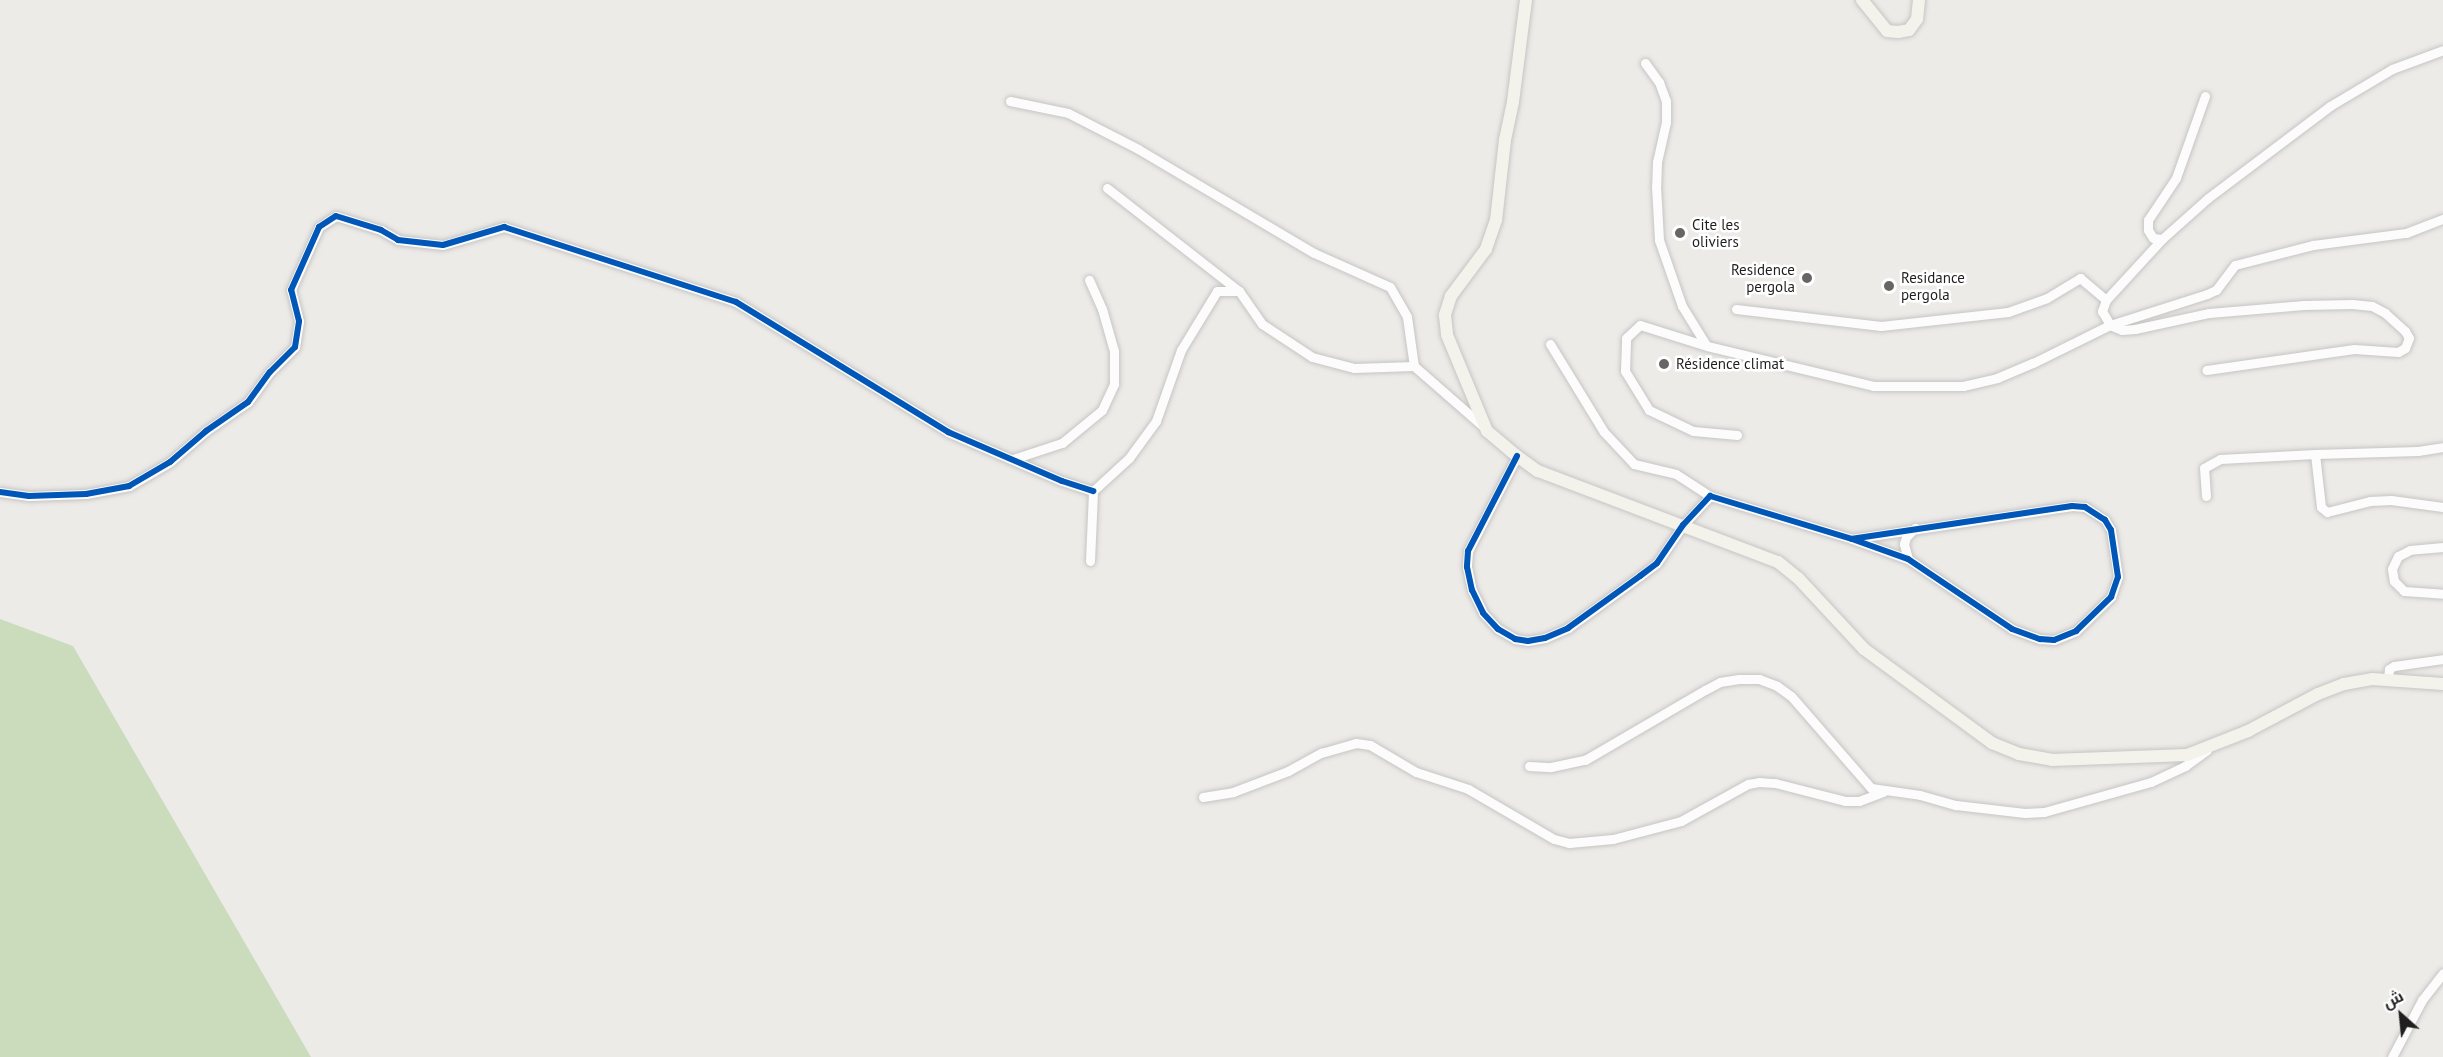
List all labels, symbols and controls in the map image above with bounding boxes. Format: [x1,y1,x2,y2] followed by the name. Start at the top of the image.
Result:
[1692,215,1739,250] place label: Cite les oliviers
[1673,226,1687,240] marker: Cite les oliviers
[1731,260,1795,295] place label: Residence pergola
[1901,268,1965,303] place label: Residance pergola
[1800,271,1814,285] marker: Residence pergola
[1882,279,1896,293] marker: Residance pergola
[1676,355,1784,373] place label: Résidence climat
[1657,357,1671,371] marker: Résidence climat
[2371,985,2431,1045] north arrow
[2379,985,2407,1013] text: ش

